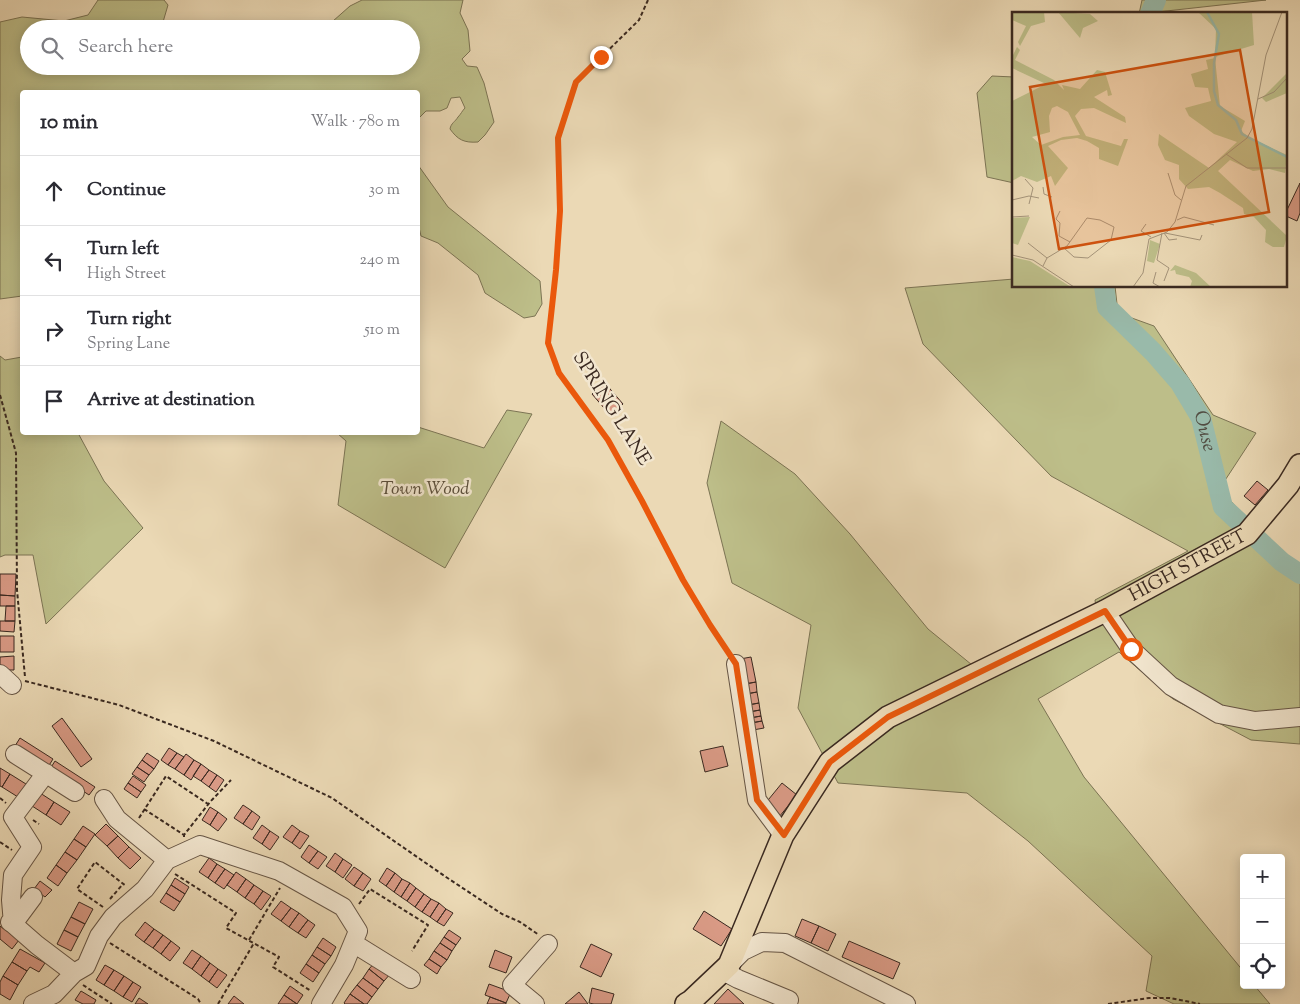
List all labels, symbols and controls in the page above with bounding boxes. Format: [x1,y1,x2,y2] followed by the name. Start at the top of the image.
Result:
[1012,12,1288,288] inset map
[20,20,420,75] search box
[38,34,66,62] icon: search
[78,34,173,61] text: Search here
[590,46,613,69] route end
[40,108,98,138] text: 10 min
[310,111,400,134] text: Walk · 780 m
[40,177,68,205] icon: ahead
[87,177,166,204] text: Continue
[369,179,400,202] text: 30 m
[87,236,159,263] text: Turn left
[40,247,68,275] icon: left
[359,249,400,272] text: 240 m
[87,263,166,286] text: High Street
[87,306,171,333] text: Turn right
[40,317,68,345] icon: right
[364,319,400,342] text: 510 m
[87,333,170,356] text: Spring Lane
[565,347,657,472] street label: SPRING LANE
[40,387,68,415] icon: arrive
[87,387,255,414] text: Arrive at destination
[1185,408,1223,455] water label: Ouse
[380,476,470,503] park label: Town Wood
[1124,523,1252,609] street label: HIGH STREET
[1120,638,1143,661] route start
[1240,854,1285,989] map controls
[1240,854,1285,899] button: +
[1240,899,1285,944] button: −
[1240,944,1285,989] button: locate

